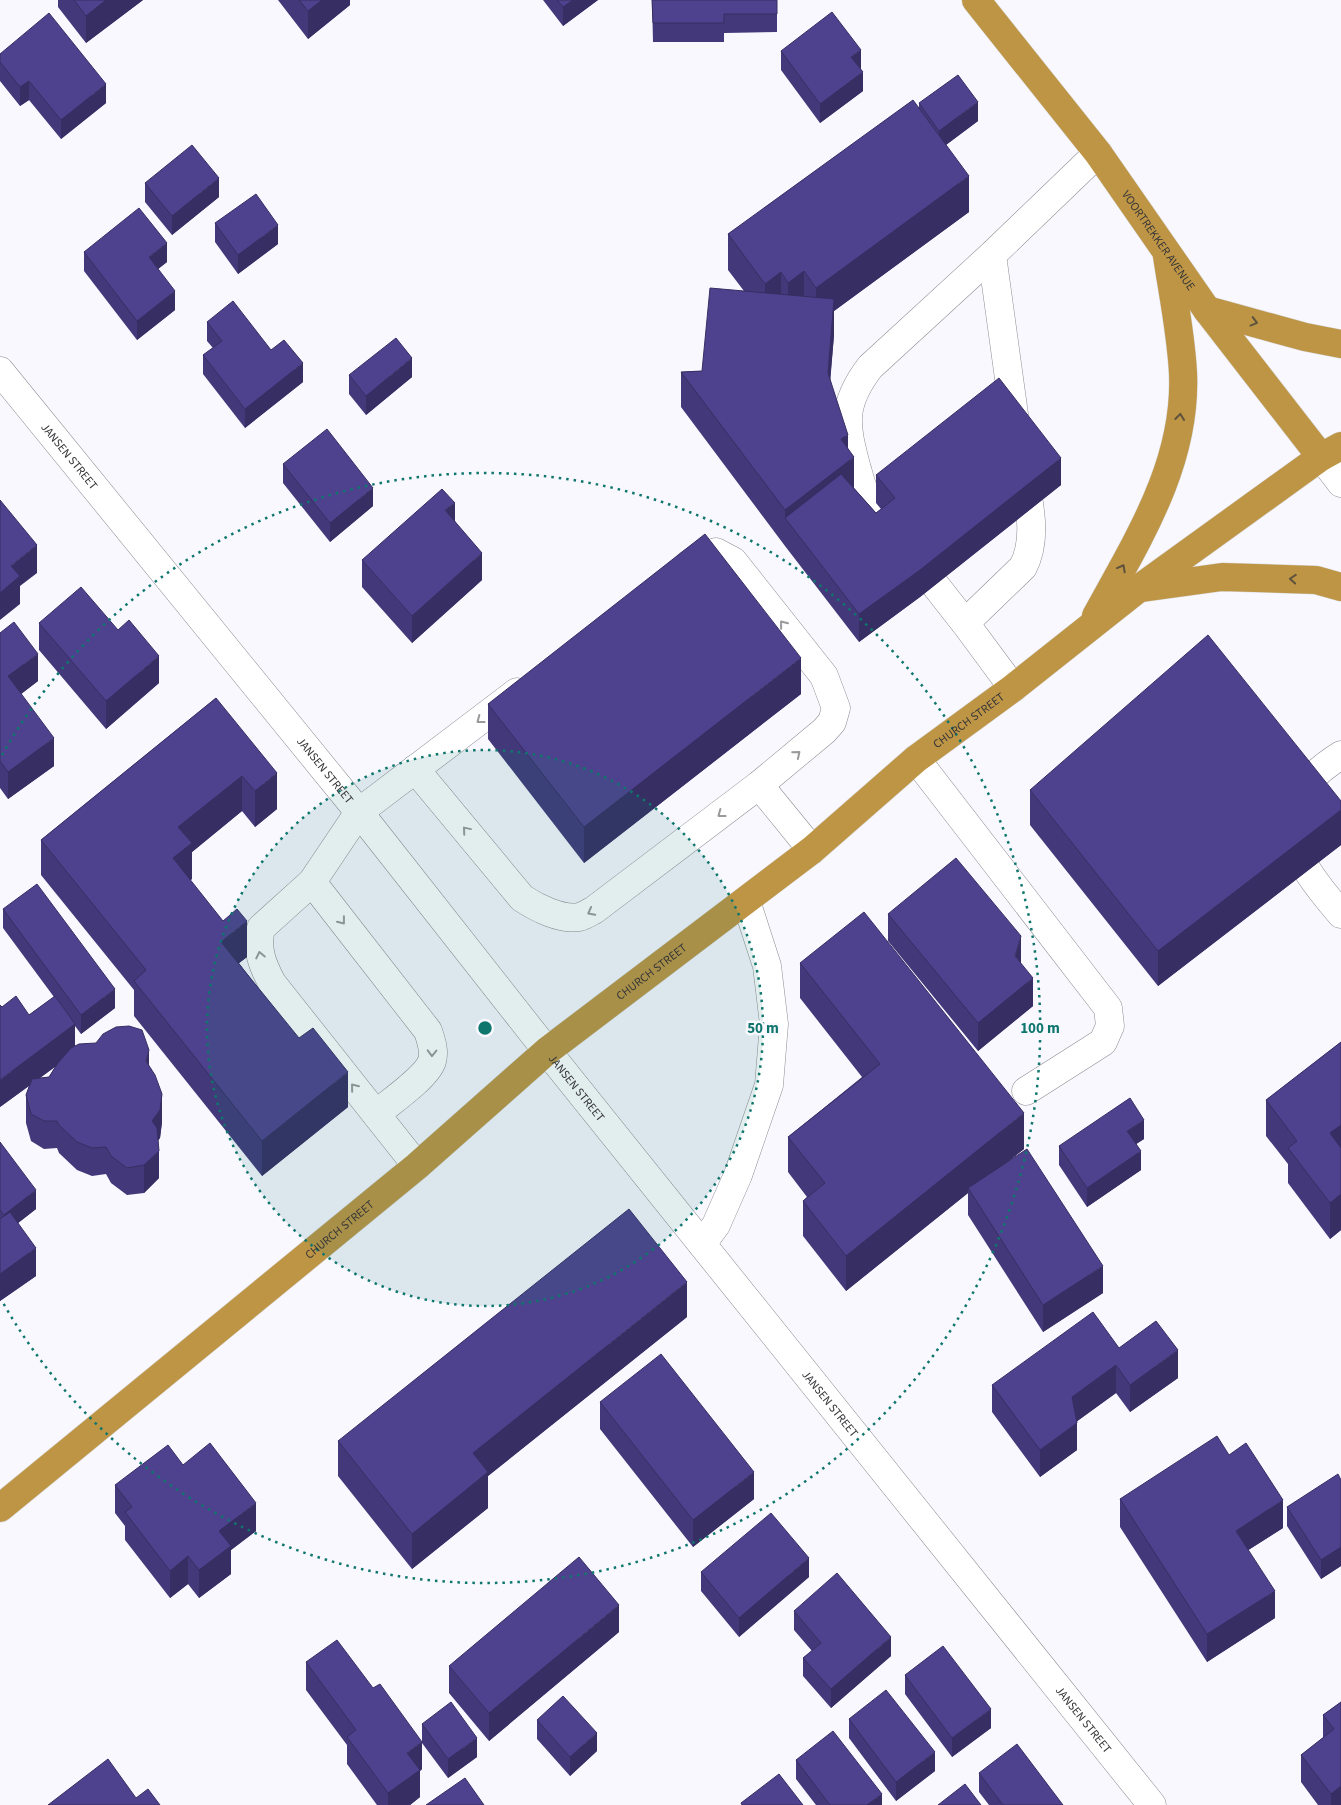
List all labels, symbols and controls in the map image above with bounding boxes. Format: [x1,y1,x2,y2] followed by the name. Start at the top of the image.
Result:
[1118,187,1199,294] street label: VOORTREKKER AVENUE
[1250,317,1258,327] one-way arrow
[1174,413,1185,421] one-way arrow
[37,419,102,494] street label: JANSEN STREET
[1116,564,1126,573] one-way arrow
[1289,573,1297,584] one-way arrow
[780,621,788,630] one-way arrow
[929,688,1008,752] street label: CHURCH STREET
[476,714,486,723] one-way arrow
[293,733,358,808] street label: JANSEN STREET
[791,751,800,759] one-way arrow
[718,809,727,817] one-way arrow
[463,827,471,836] one-way arrow
[587,905,596,915] one-way arrow
[337,915,346,924] one-way arrow
[613,939,691,1004] street label: CHURCH STREET
[255,951,266,960] one-way arrow
[747,1018,779,1039] text: 50 m
[1020,1018,1060,1039] text: 100 m
[476,1019,494,1037] centre of rings
[427,1049,437,1057] one-way arrow
[544,1051,609,1125] street label: JANSEN STREET
[350,1083,359,1092] one-way arrow
[301,1196,378,1263] street label: CHURCH STREET
[798,1367,863,1441] street label: JANSEN STREET
[1051,1683,1116,1757] street label: JANSEN STREET

